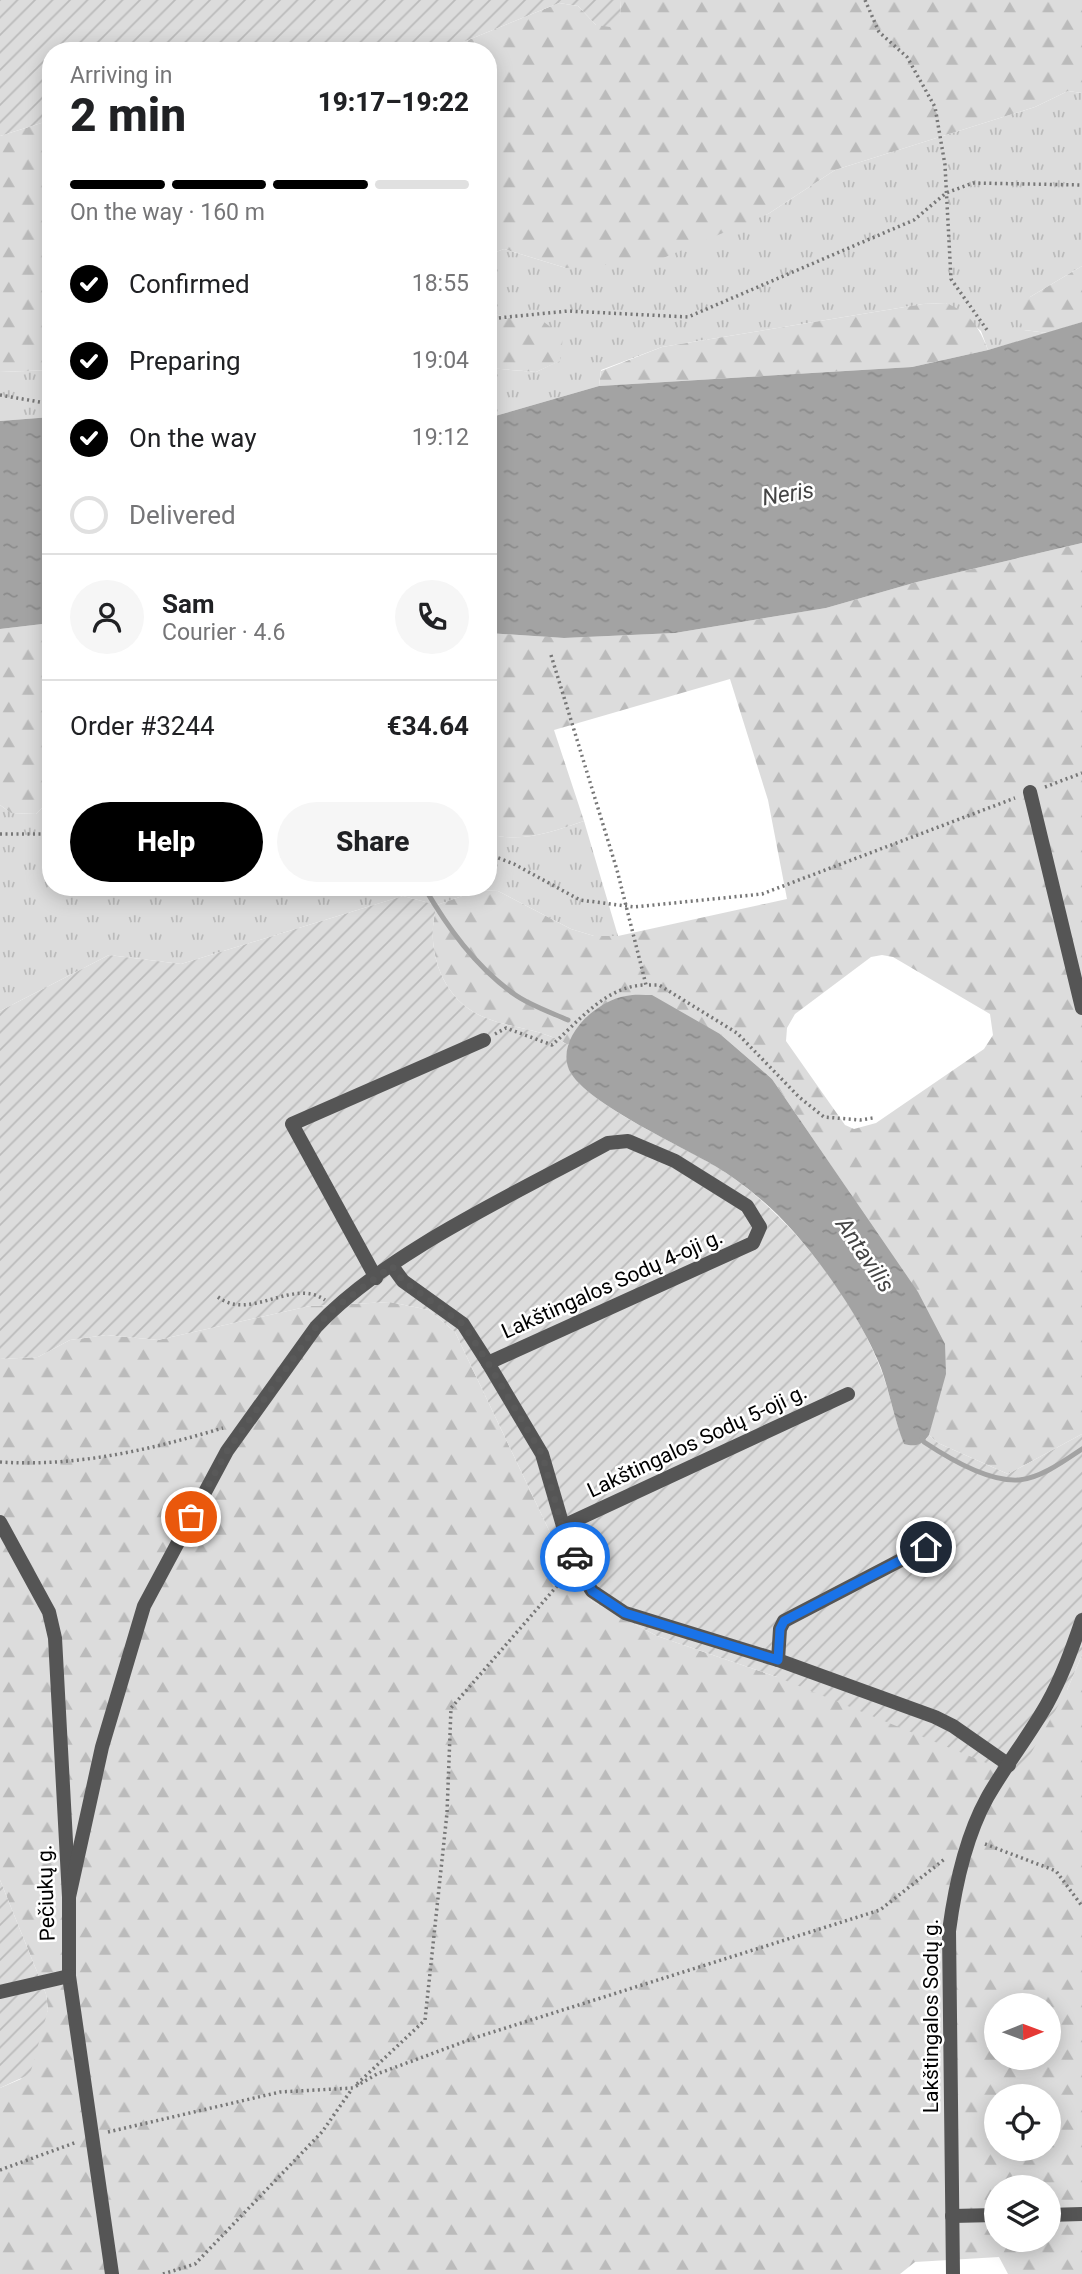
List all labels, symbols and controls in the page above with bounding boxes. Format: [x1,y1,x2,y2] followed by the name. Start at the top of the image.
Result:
[70,62,173,89] text: Arriving in
[318,87,469,117] text: 19:17–19:22
[70,88,186,142] text: 2 min
[70,199,265,226] text: On the way · 160 m
[70,265,108,303] icon: check
[129,269,250,299] text: Confirmed
[412,270,469,297] text: 18:55
[70,342,108,380] icon: check
[129,346,241,376] text: Preparing
[412,347,469,374] text: 19:04
[70,419,108,457] icon: check
[129,423,257,453] text: On the way
[412,424,469,451] text: 19:12
[760,477,816,511] water label: Neris
[129,500,236,530] text: Delivered
[70,580,144,654] button: person
[395,580,469,654] button: phone
[162,589,214,619] text: Sam
[162,619,285,646] text: Courier · 4.6
[70,711,215,741] text: Order #3244
[387,711,469,741] text: €34.64
[70,802,263,882] button: Help
[277,802,469,882] button: Share
[830,1211,900,1298] water label: Antavilis
[498,1224,726,1344] street label: Lakštingalos Sodų 4-oji g.
[583,1380,811,1502] street label: Lakštingalos Sodų 5-oji g.
[161,1487,221,1547] pin
[172,1498,210,1536] icon: bag
[896,1517,956,1577] pin
[540,1522,610,1592] courier
[907,1528,945,1566] icon: home
[556,1538,594,1576] icon: car
[32,1844,60,1942] street label: Pečiukų g.
[919,1919,943,2113] street label: Lakštingalos Sodų g.
[984,1993,1060,2070] north arrow
[984,1993,1061,2252] map controls
[984,2084,1061,2161] button: locate
[984,2175,1061,2252] button: layers

